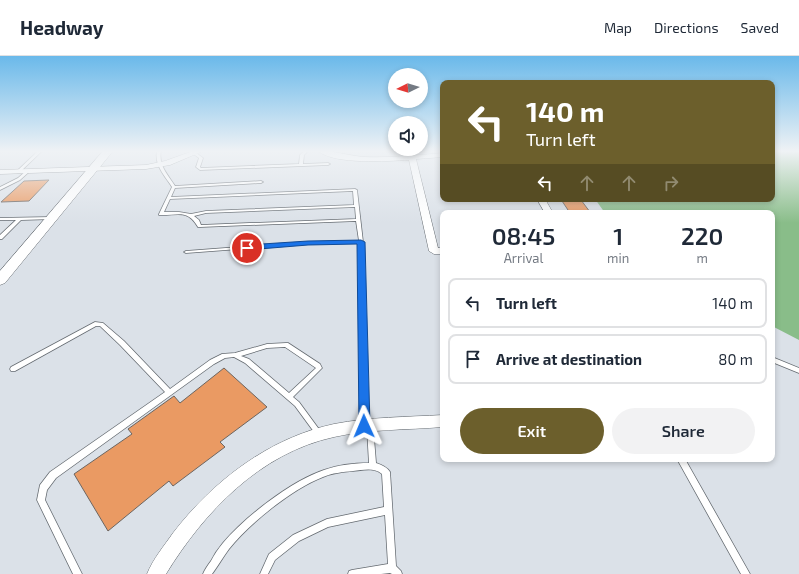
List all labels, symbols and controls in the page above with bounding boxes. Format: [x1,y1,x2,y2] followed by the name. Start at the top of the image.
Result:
[20,16,104,39] text: Headway
[604,19,632,36] text: Map
[654,19,719,36] text: Directions
[741,19,779,36] text: Saved
[388,68,428,108] north arrow
[388,68,428,156] map controls
[526,94,604,128] text: 140 m
[460,96,512,148] icon: left
[388,116,428,156] button: sound
[526,128,596,150] text: Turn left
[534,172,556,194] icon: left
[576,172,598,194] icon: ahead
[618,172,640,194] icon: ahead
[660,172,682,194] icon: right
[492,221,555,250] text: 08:45
[613,221,623,250] text: 1
[681,221,723,250] text: 220
[230,231,264,265] pin
[236,237,258,259] icon: arrive
[504,250,543,266] text: Arrival
[607,250,629,266] text: min
[696,250,708,266] text: m
[462,292,484,314] icon: left
[496,294,557,312] text: Turn left
[712,294,753,312] text: 140 m
[462,348,484,370] icon: arrive
[496,350,642,368] text: Arrive at destination
[718,350,753,368] text: 80 m
[343,405,385,447] position arrow
[460,408,604,454] button: Exit
[612,408,755,454] button: Share

